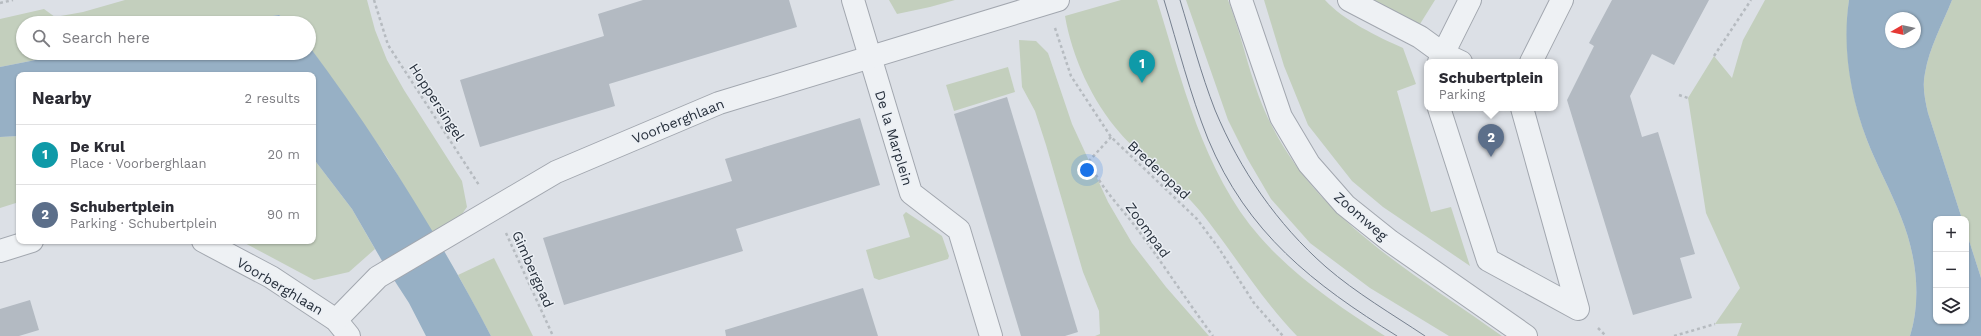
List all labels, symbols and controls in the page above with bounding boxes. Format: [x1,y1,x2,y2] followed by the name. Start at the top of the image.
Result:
[1885,12,1921,48] north arrow
[16,16,316,60] search box
[30,27,52,49] icon: search
[62,29,150,47] text: Search here
[1129,50,1155,83] pin: 1
[1424,59,1558,111] popup
[406,60,468,144] street label: Hoppersingel
[1439,69,1543,87] text: Schubertplein
[1439,87,1485,102] text: Parking
[32,88,91,108] text: Nearby
[872,88,916,188] street label: De la Marplein
[245,91,300,106] text: 2 results
[630,95,726,147] street label: Voorberghlaan
[1478,124,1504,157] pin: 2
[1125,137,1193,203] street label: Brederopad
[70,138,125,156] text: De Krul
[42,147,48,162] text: 1
[268,147,300,162] text: 20 m
[70,156,206,171] text: Place · Voorberghlaan
[1077,160,1097,180] your location
[1331,188,1391,244] street label: Zoomweg
[70,198,174,216] text: Schubertplein
[1123,199,1173,261] street label: Zoompad
[41,207,49,222] text: 2
[267,207,300,222] text: 90 m
[70,216,217,231] text: Parking · Schubertplein
[1933,216,1969,324] map controls
[1933,216,1969,252] button: +
[509,228,557,310] street label: Gimbergpad
[1933,252,1969,288] button: −
[234,254,326,318] street label: Voorberghlaan
[1933,288,1969,324] button: layers

